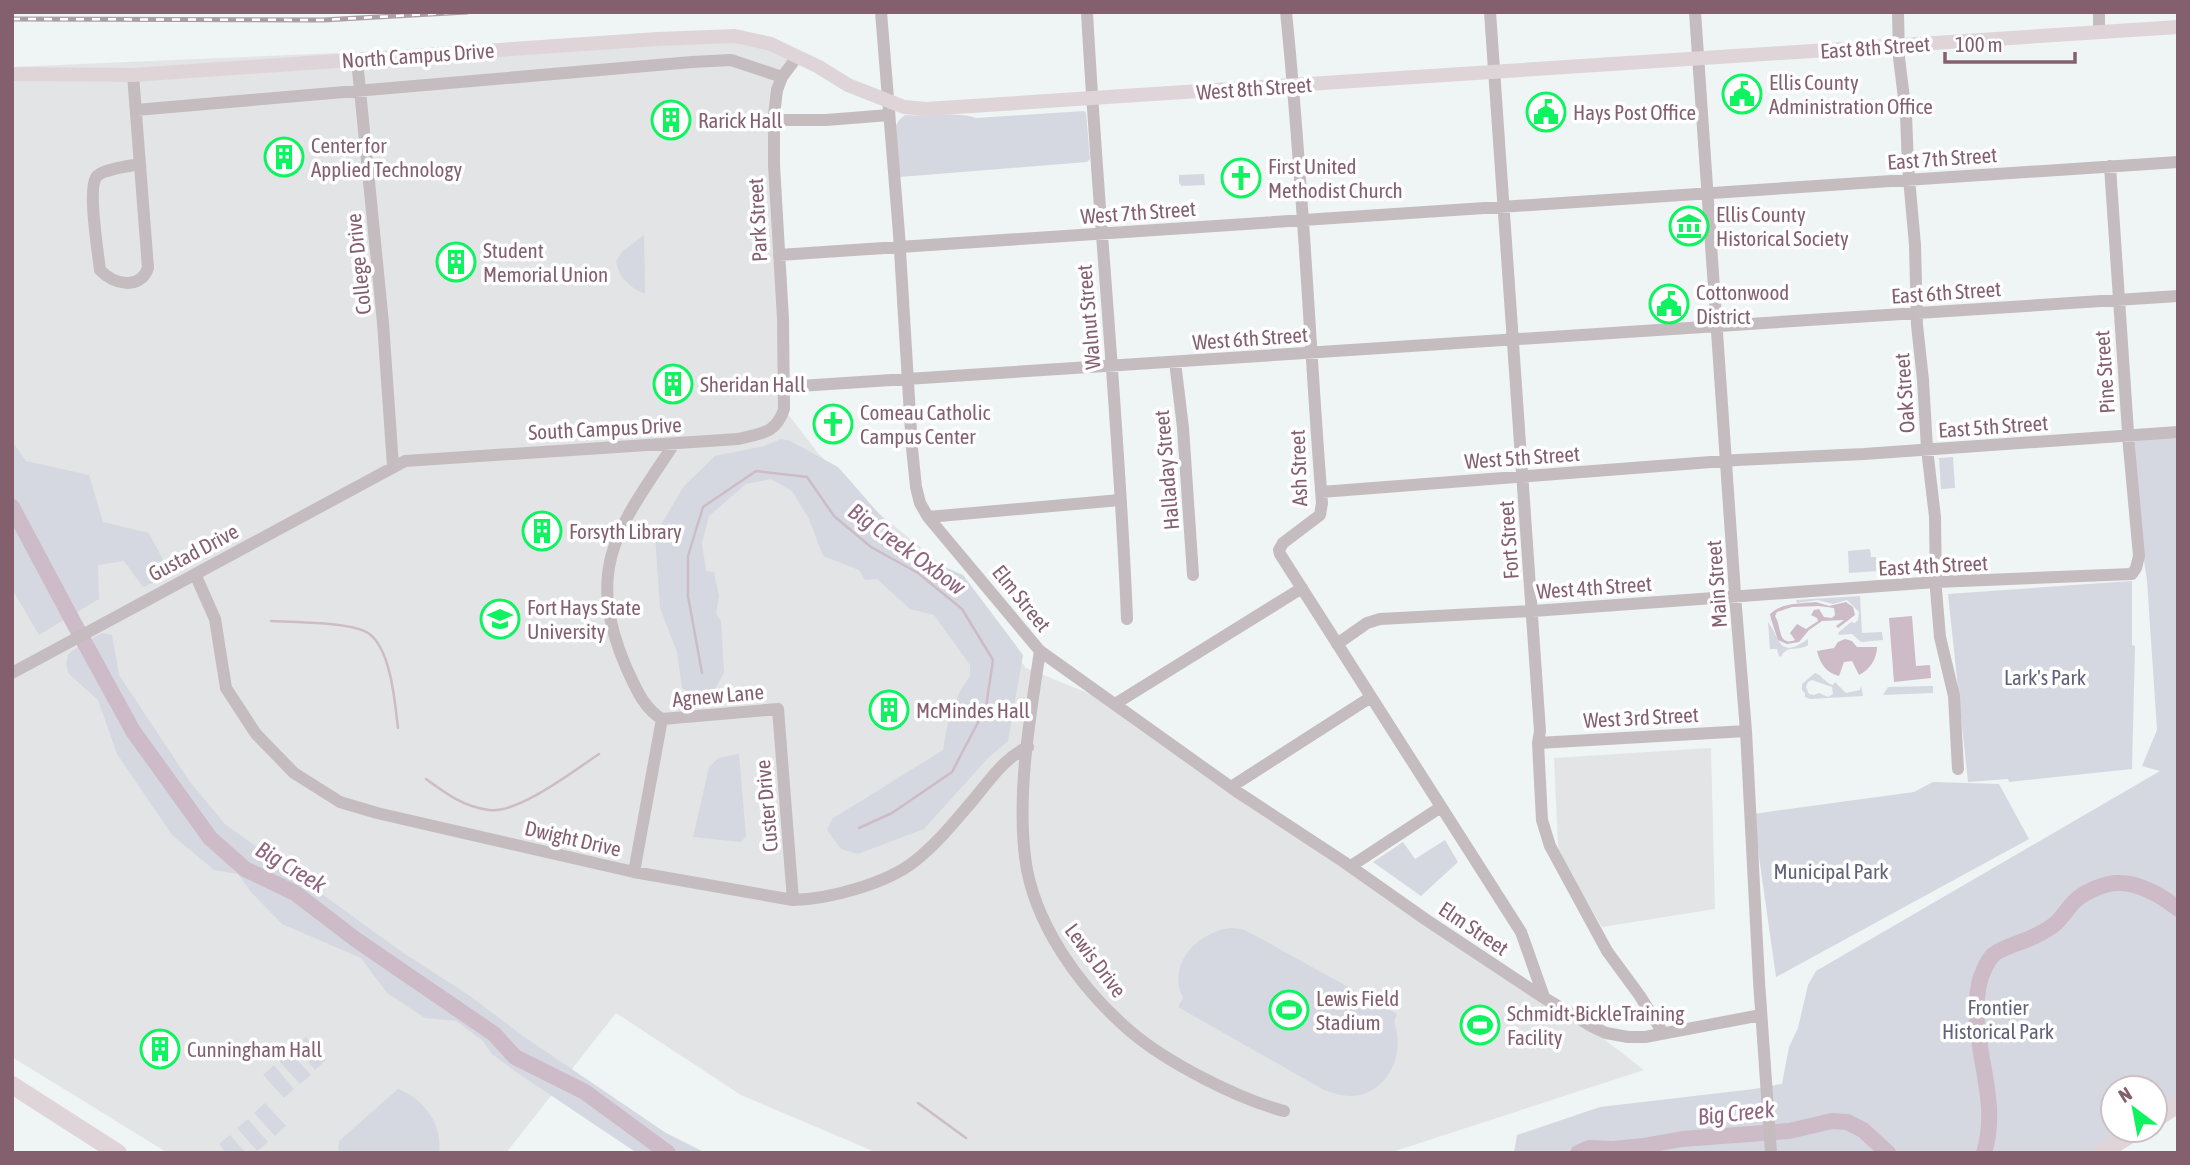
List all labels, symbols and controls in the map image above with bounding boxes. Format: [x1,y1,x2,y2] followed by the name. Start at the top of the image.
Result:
[1945,21,2074,65] scale bar
[1819,31,1931,63] street label: East 8th Street
[1955,32,2003,56] text: 100 m
[341,38,495,72] street label: North Campus Drive
[1769,70,1933,118] place label: Ellis County Administration Office
[1196,72,1312,104] street label: West 8th Street
[1721,73,1763,115] public building icon: Ellis County Administration Office
[1525,91,1567,133] public building icon: Hays Post Office
[650,99,692,141] building icon: Rarick Hall
[1573,100,1696,124] place label: Hays Post Office
[698,108,783,132] place label: Rarick Hall
[311,133,463,181] place label: Center for Applied Technology
[263,136,305,178] building icon: Center for Applied Technology
[1886,142,1998,174] street label: East 7th Street
[1268,154,1403,202] place label: First United Methodist Church
[1220,157,1262,199] church icon: First United Methodist Church
[743,177,771,263] street label: Park Street
[1080,196,1196,228] street label: West 7th Street
[1716,202,1849,250] place label: Ellis County Historical Society
[1668,205,1710,247] museum icon: Ellis County Historical Society
[341,212,375,316] street label: College Drive
[483,238,608,286] place label: Student Memorial Union
[435,241,477,283] building icon: Student Memorial Union
[1071,264,1105,370] street label: Walnut Street
[1890,276,2002,308] street label: East 6th Street
[1696,280,1789,328] place label: Cottonwood District
[1648,283,1690,325] public building icon: Cottonwood District
[1192,322,1308,354] street label: West 6th Street
[2089,330,2119,414] street label: Pine Street
[1889,352,1919,434] street label: Oak Street
[652,363,694,405] building icon: Sheridan Hall
[700,372,806,396] place label: Sheridan Hall
[860,400,990,448] place label: Comeau Catholic Campus Center
[812,403,854,445] church icon: Comeau Catholic Campus Center
[1149,409,1183,531] street label: Halladay Street
[1937,410,2049,442] street label: East 5th Street
[528,412,682,444] street label: South Campus Drive
[1285,429,1311,507] street label: Ash Street
[1464,441,1580,473] street label: West 5th Street
[843,498,971,600] water label: Big Creek Oxbow
[1493,500,1523,580] street label: Fort Street
[521,510,563,552] building icon: Forsyth Library
[144,518,242,586] street label: Gustad Drive
[569,519,682,543] place label: Forsyth Library
[1701,539,1731,629] street label: Main Street
[1877,550,1989,580] street label: East 4th Street
[988,560,1056,636] street label: Elm Street
[1536,571,1652,603] street label: West 4th Street
[527,595,641,643] place label: Fort Hays State University
[479,598,521,640] school or university icon: Fort Hays State University
[2004,665,2086,689] park label: Lark's Park
[671,679,765,711] street label: Agnew Lane
[868,689,910,731] building icon: McMindes Hall
[916,698,1030,722] place label: McMindes Hall
[1583,702,1699,732] street label: West 3rd Street
[750,759,782,853] street label: Custer Drive
[523,815,623,861] street label: Dwight Drive
[251,836,332,898] water label: Big Creek
[1773,859,1889,883] park label: Municipal Park
[1435,896,1513,960] street label: Elm Street
[1061,918,1131,1002] street label: Lewis Drive
[1316,986,1399,1034] place label: Lewis Field Stadium
[1268,989,1310,1031] sports icon: Lewis Field Stadium
[1942,995,2054,1043] park label: Frontier Historical Park
[1507,1001,1684,1049] place label: Schmidt-BickleTraining Facility
[1459,1004,1501,1046] sports icon: Schmidt-BickleTraining Facility
[139,1028,181,1070] building icon: Cunningham Hall
[187,1037,322,1061] place label: Cunningham Hall
[2099,1074,2169,1144] north arrow
[2114,1082,2136,1107] text: N
[1696,1096,1777,1130] water label: Big Creek

